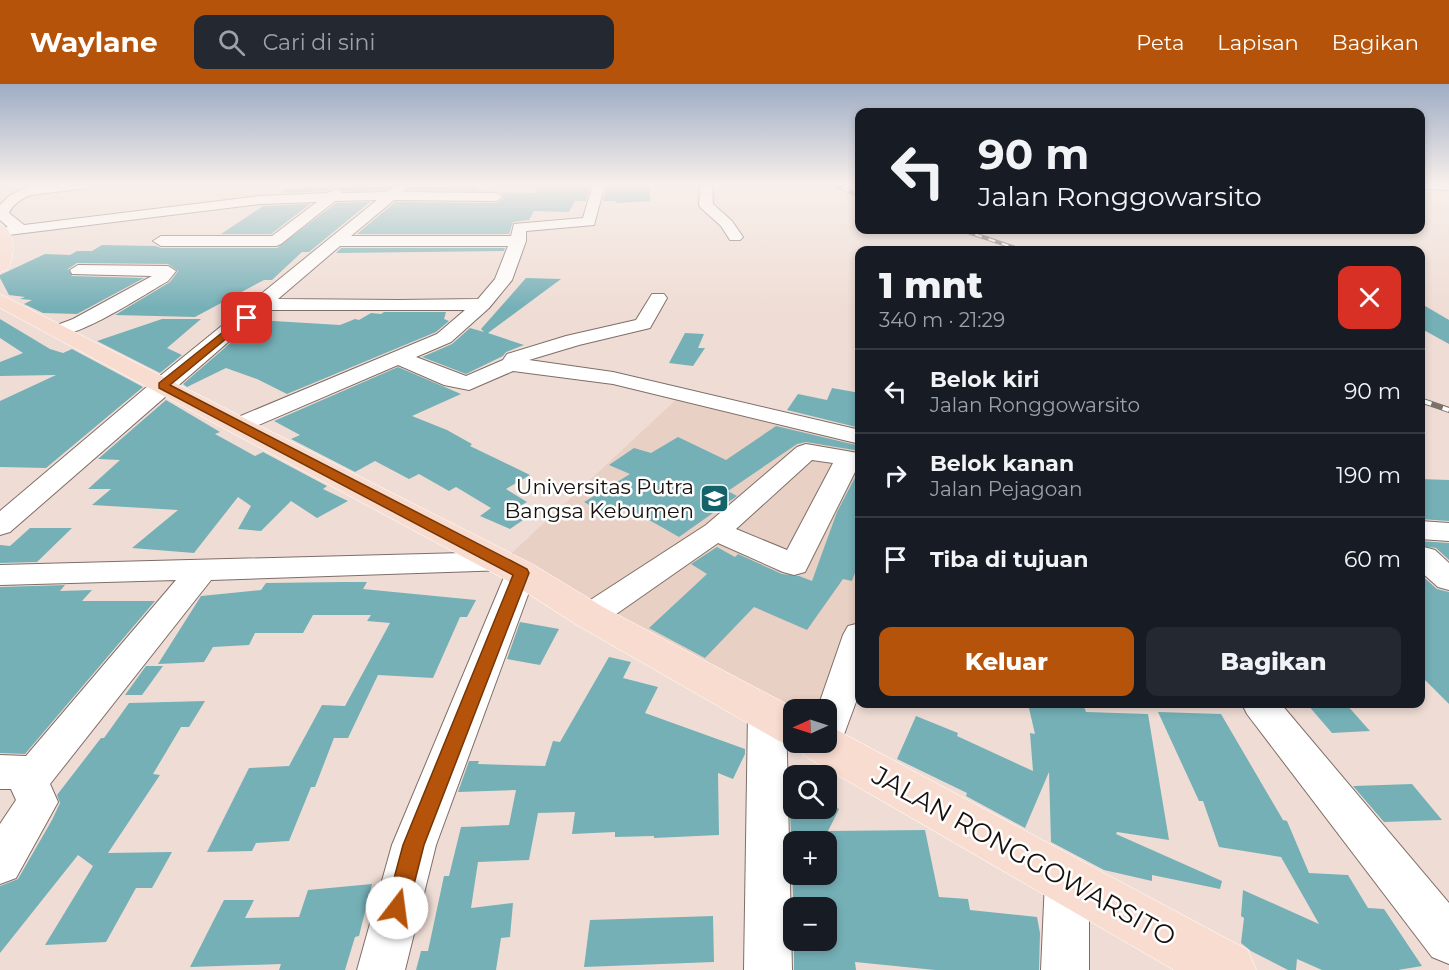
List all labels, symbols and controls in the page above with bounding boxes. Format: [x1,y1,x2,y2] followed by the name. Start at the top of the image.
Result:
[194,15,614,69] search box
[30,25,158,59] text: Waylane
[215,26,248,59] icon: search
[263,29,375,56] text: Cari di sini
[1136,30,1184,55] text: Peta
[1217,30,1299,55] text: Lapisan
[1332,30,1419,55] text: Bagikan
[978,128,1089,180] text: 90 m
[879,132,957,210] icon: left
[978,180,1262,213] text: Jalan Ronggowarsito
[879,263,983,307] text: 1 mnt
[1338,266,1401,329] button: close
[221,292,272,343] pin
[230,301,263,334] icon: arrive
[879,308,1005,332] text: 340 m · 21:29
[930,366,1039,393] text: Belok kiri
[879,375,912,408] icon: left
[1344,378,1401,405] text: 90 m
[930,393,1140,417] text: Jalan Ronggowarsito
[930,450,1074,477] text: Belok kanan
[879,459,912,492] icon: right
[1336,462,1401,489] text: 190 m
[504,474,694,523] place label: Universitas Putra Bangsa Kebumen
[930,477,1083,501] text: Jalan Pejagoan
[699,482,731,514] school or university icon: Universitas Putra Bangsa Kebumen
[879,543,912,576] icon: arrive
[930,546,1088,573] text: Tiba di tujuan
[1344,546,1401,573] text: 60 m
[879,627,1134,696] button: Keluar
[1146,627,1401,696] button: Bagikan
[783,699,837,753] north arrow
[783,699,837,951] map controls
[866,759,1181,953] street label: JALAN RONGGOWARSITO
[783,765,837,819] button: search
[783,831,837,885] button: +
[365,876,429,940] position arrow
[783,897,837,951] button: −

